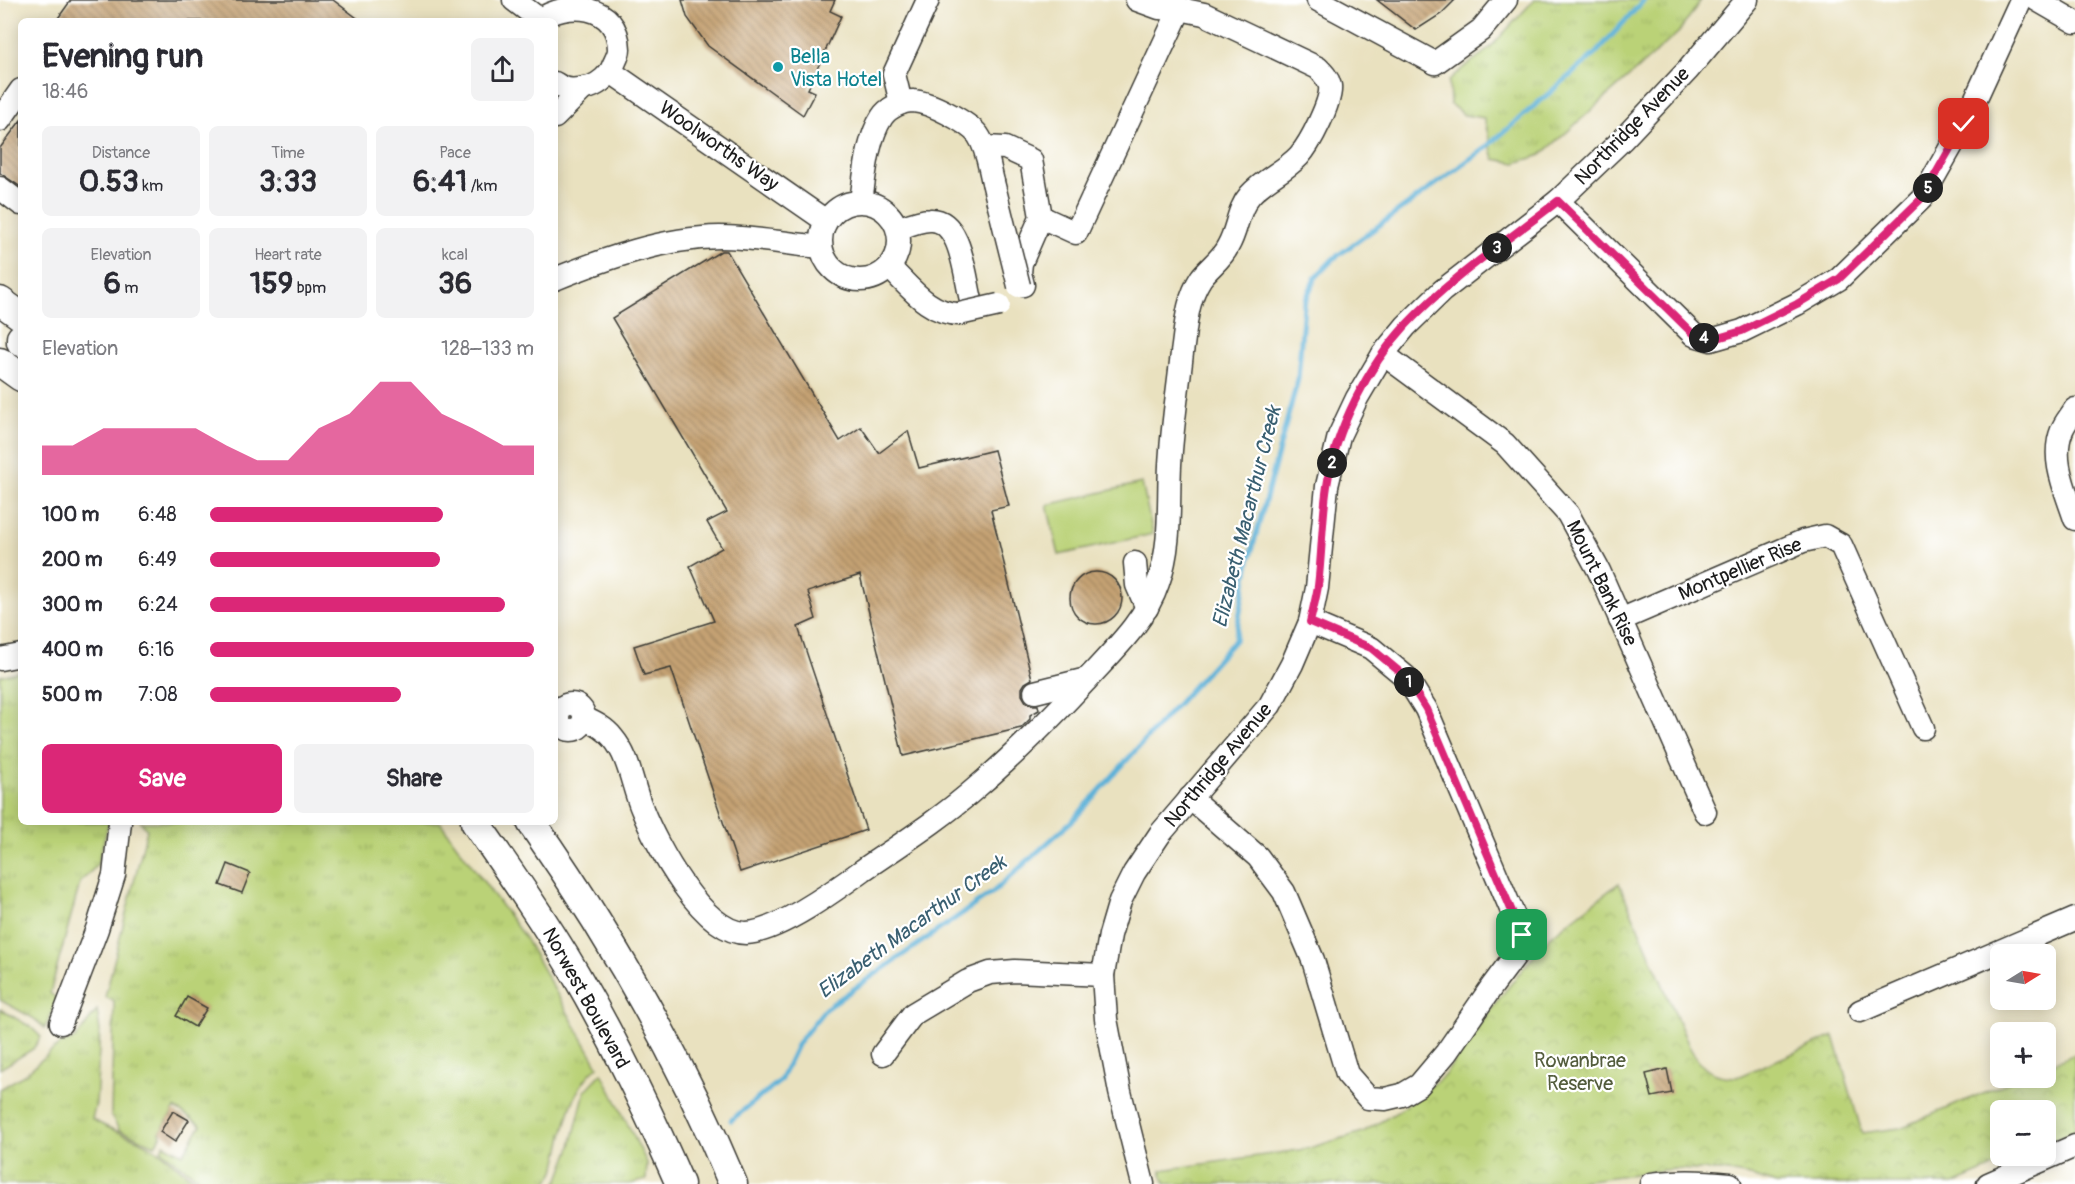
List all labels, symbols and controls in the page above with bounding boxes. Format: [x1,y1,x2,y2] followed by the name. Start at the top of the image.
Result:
[42,36,203,77] text: Evening run
[471,38,534,101] button: share
[790,44,882,92] place label: Bella Vista Hotel
[771,60,785,74] marker: Bella Vista Hotel
[1569,61,1695,190] street label: Northridge Avenue
[42,79,88,104] text: 18:46
[654,96,784,197] street label: Woolworths Way
[1938,98,1989,149] pin
[1947,107,1980,140] icon: check
[92,143,150,163] text: Distance
[271,143,305,163] text: Time
[439,143,471,163] text: Pace
[79,163,139,200] text: 0.53
[259,163,317,200] text: 3:33
[413,163,467,200] text: 6:41
[1913,173,1943,203] pin: 5
[139,176,163,196] text: km
[467,176,497,196] text: /km
[1924,178,1932,198] text: 5
[1482,233,1512,263] pin: 3
[1493,238,1501,258] text: 3
[91,245,151,265] text: Elevation
[254,245,322,265] text: Heart rate
[442,245,468,265] text: kcal
[103,265,121,302] text: 6
[250,265,293,302] text: 159
[438,265,472,302] text: 36
[121,278,139,298] text: m
[293,278,326,298] text: bpm
[1689,323,1719,353] pin: 4
[1699,328,1709,348] text: 4
[42,336,118,361] text: Elevation
[441,336,534,361] text: 128–133 m
[1206,401,1288,630] water label: Elizabeth Macarthur Creek
[1317,448,1347,478] pin: 2
[1328,453,1336,473] text: 2
[42,502,99,527] text: 100 m
[138,502,177,527] text: 6:48
[1561,516,1643,650] street label: Mount Bank Rise
[1674,532,1806,606] street label: Montpellier Rise
[42,547,103,572] text: 200 m
[138,547,177,572] text: 6:49
[42,592,103,617] text: 300 m
[138,592,178,617] text: 6:24
[42,637,103,662] text: 400 m
[138,637,174,662] text: 6:16
[1394,667,1424,697] pin: 1
[1406,672,1412,692] text: 1
[42,682,102,707] text: 500 m
[138,682,178,707] text: 7:08
[1159,698,1277,832] street label: Northridge Avenue
[42,744,282,813] button: Save
[294,744,534,813] button: Share
[812,848,1014,1005] water label: Elizabeth Macarthur Creek
[1496,909,1547,960] pin
[1505,918,1538,951] icon: arrive
[537,923,635,1073] street label: Norwest Boulevard
[1990,944,2056,1010] north arrow
[1990,944,2056,1166] map controls
[1990,1022,2056,1088] button: +
[1534,1048,1626,1096] park label: Rowanbrae Reserve
[1990,1100,2056,1166] button: −

